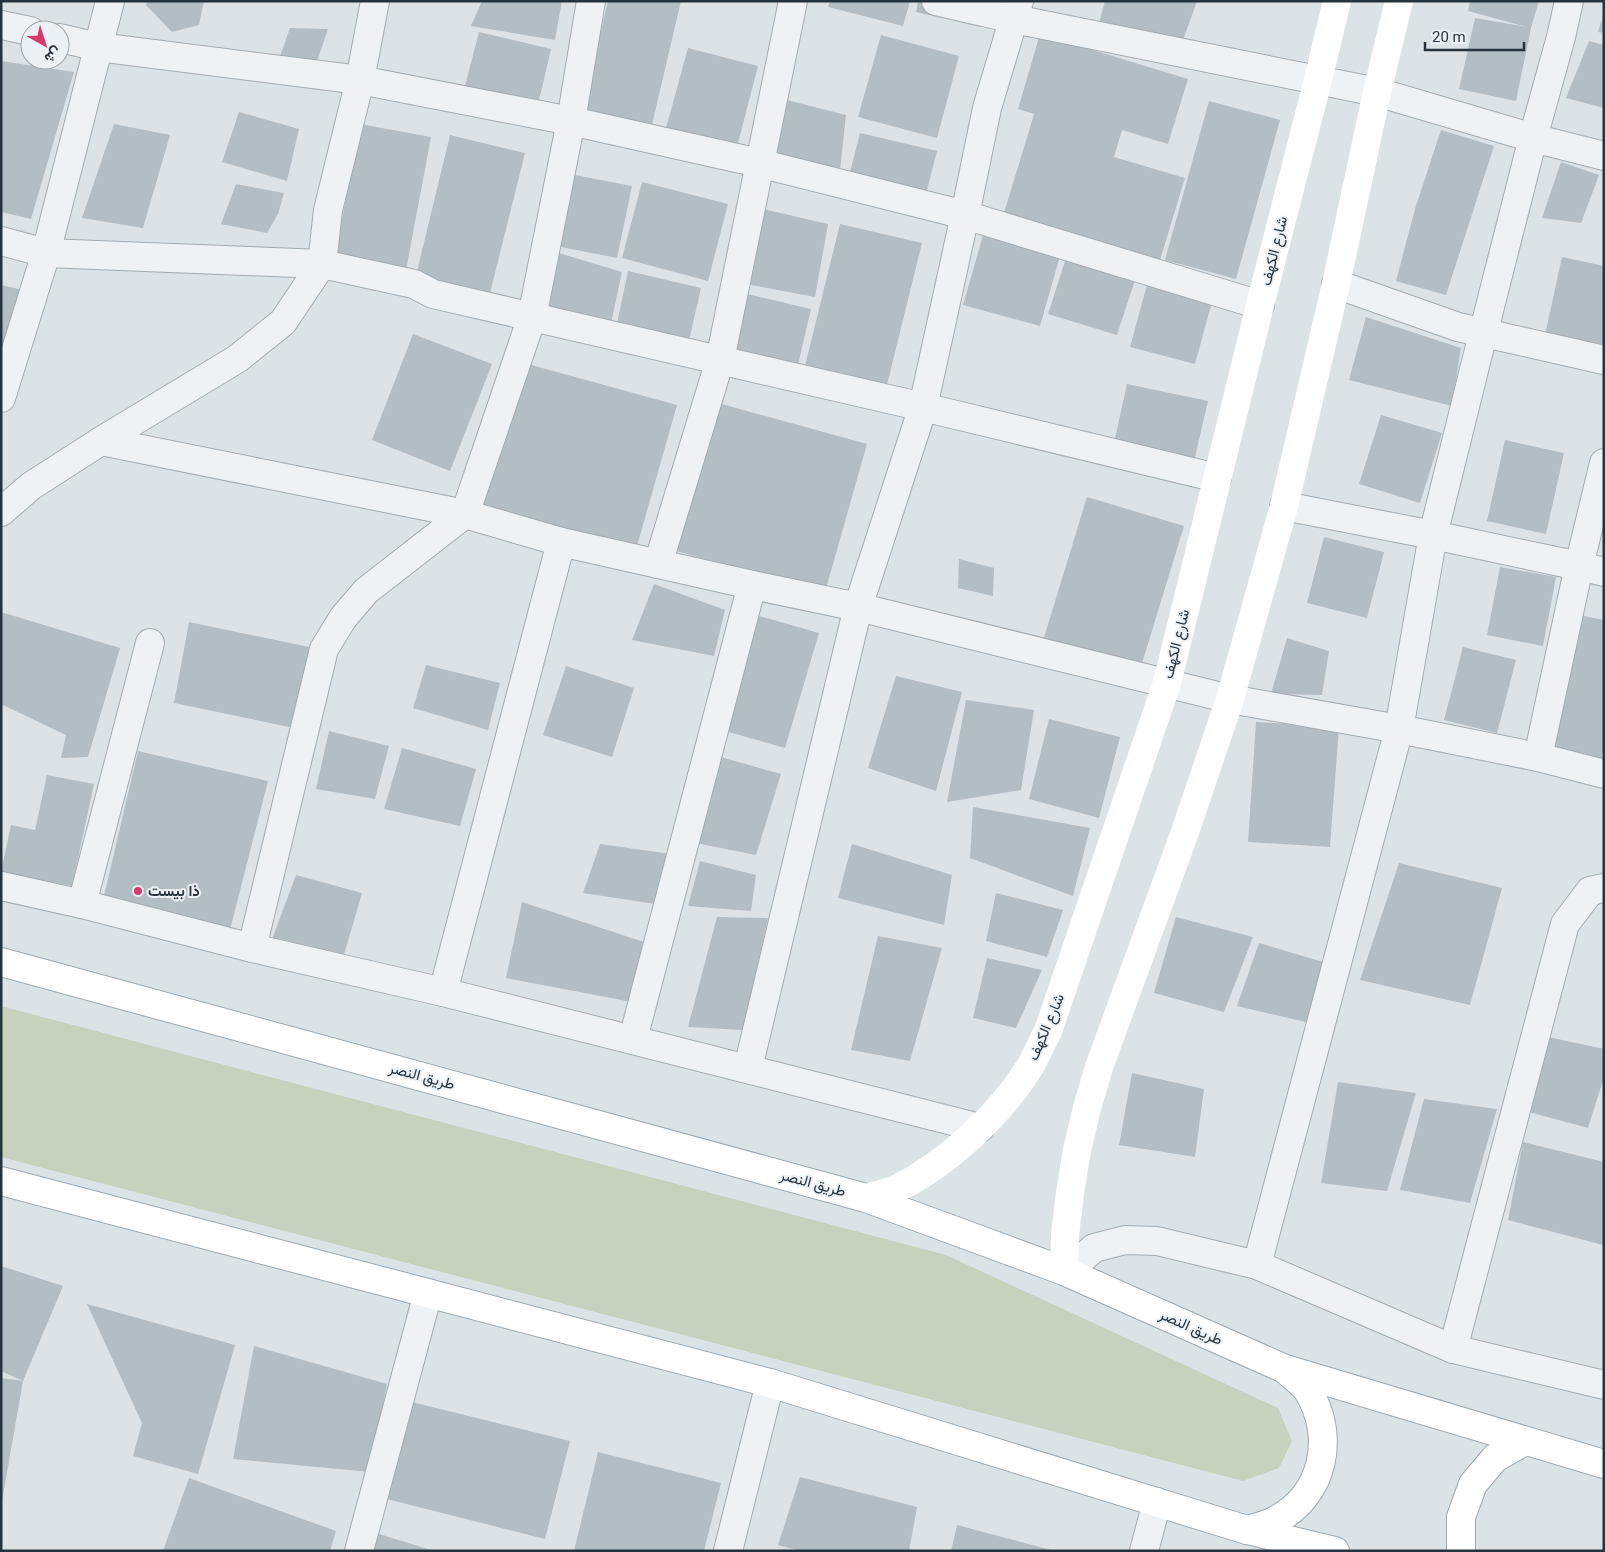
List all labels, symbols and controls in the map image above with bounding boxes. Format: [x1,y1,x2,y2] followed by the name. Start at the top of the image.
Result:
[20,20,70,70] north arrow
[1425,20,1524,52] scale bar
[1432,28,1466,46] text: 20 m
[41,43,65,67] text: ش
[1257,214,1293,288] street label: شارع الكهف
[1159,607,1195,681] street label: شارع الكهف
[148,882,200,900] place label: ذا بيست
[132,885,144,897] marker: ذا بيست
[1024,991,1070,1064] street label: شارع الكهف
[386,1058,457,1094] street label: طريق النصر
[777,1165,848,1201] street label: طريق النصر
[1155,1305,1226,1350] street label: طريق النصر

